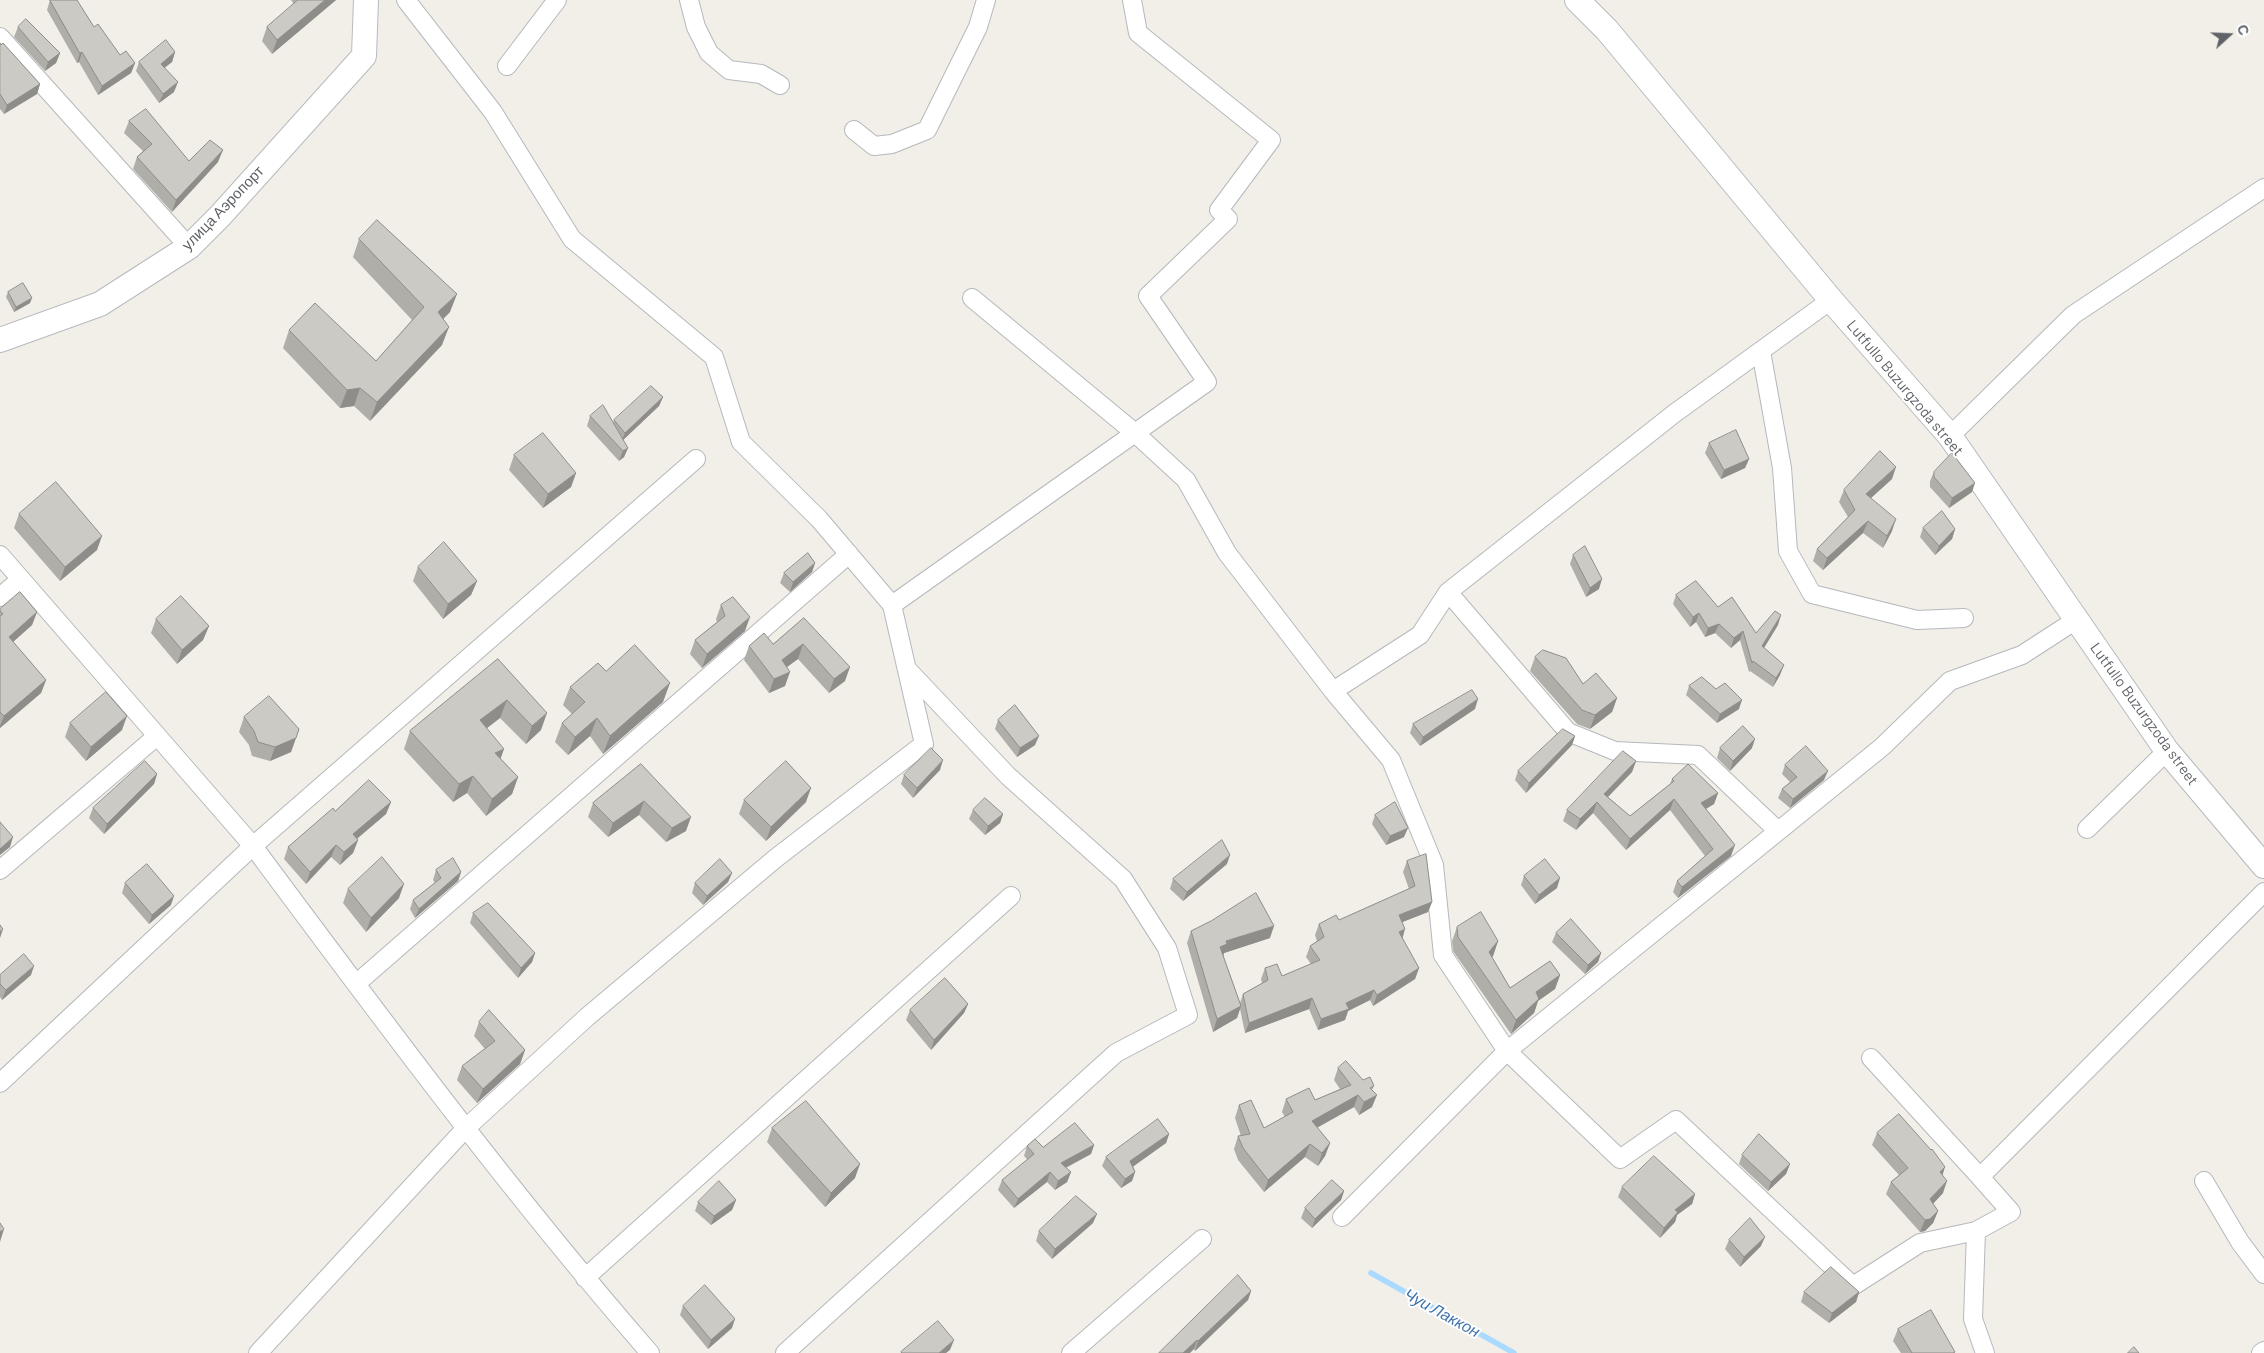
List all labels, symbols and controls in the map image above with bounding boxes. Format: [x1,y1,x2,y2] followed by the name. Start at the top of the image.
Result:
[2204,10,2254,60] north arrow
[2234,22,2253,37] text: С
[178,162,268,254] street label: улица Аэропорт
[1843,316,1967,460] street label: Lutfullo Buzurgzoda street
[2086,639,2202,789] street label: Lutfullo Buzurgzoda street
[1401,1284,1483,1342] water label: Чуи Лаккон

